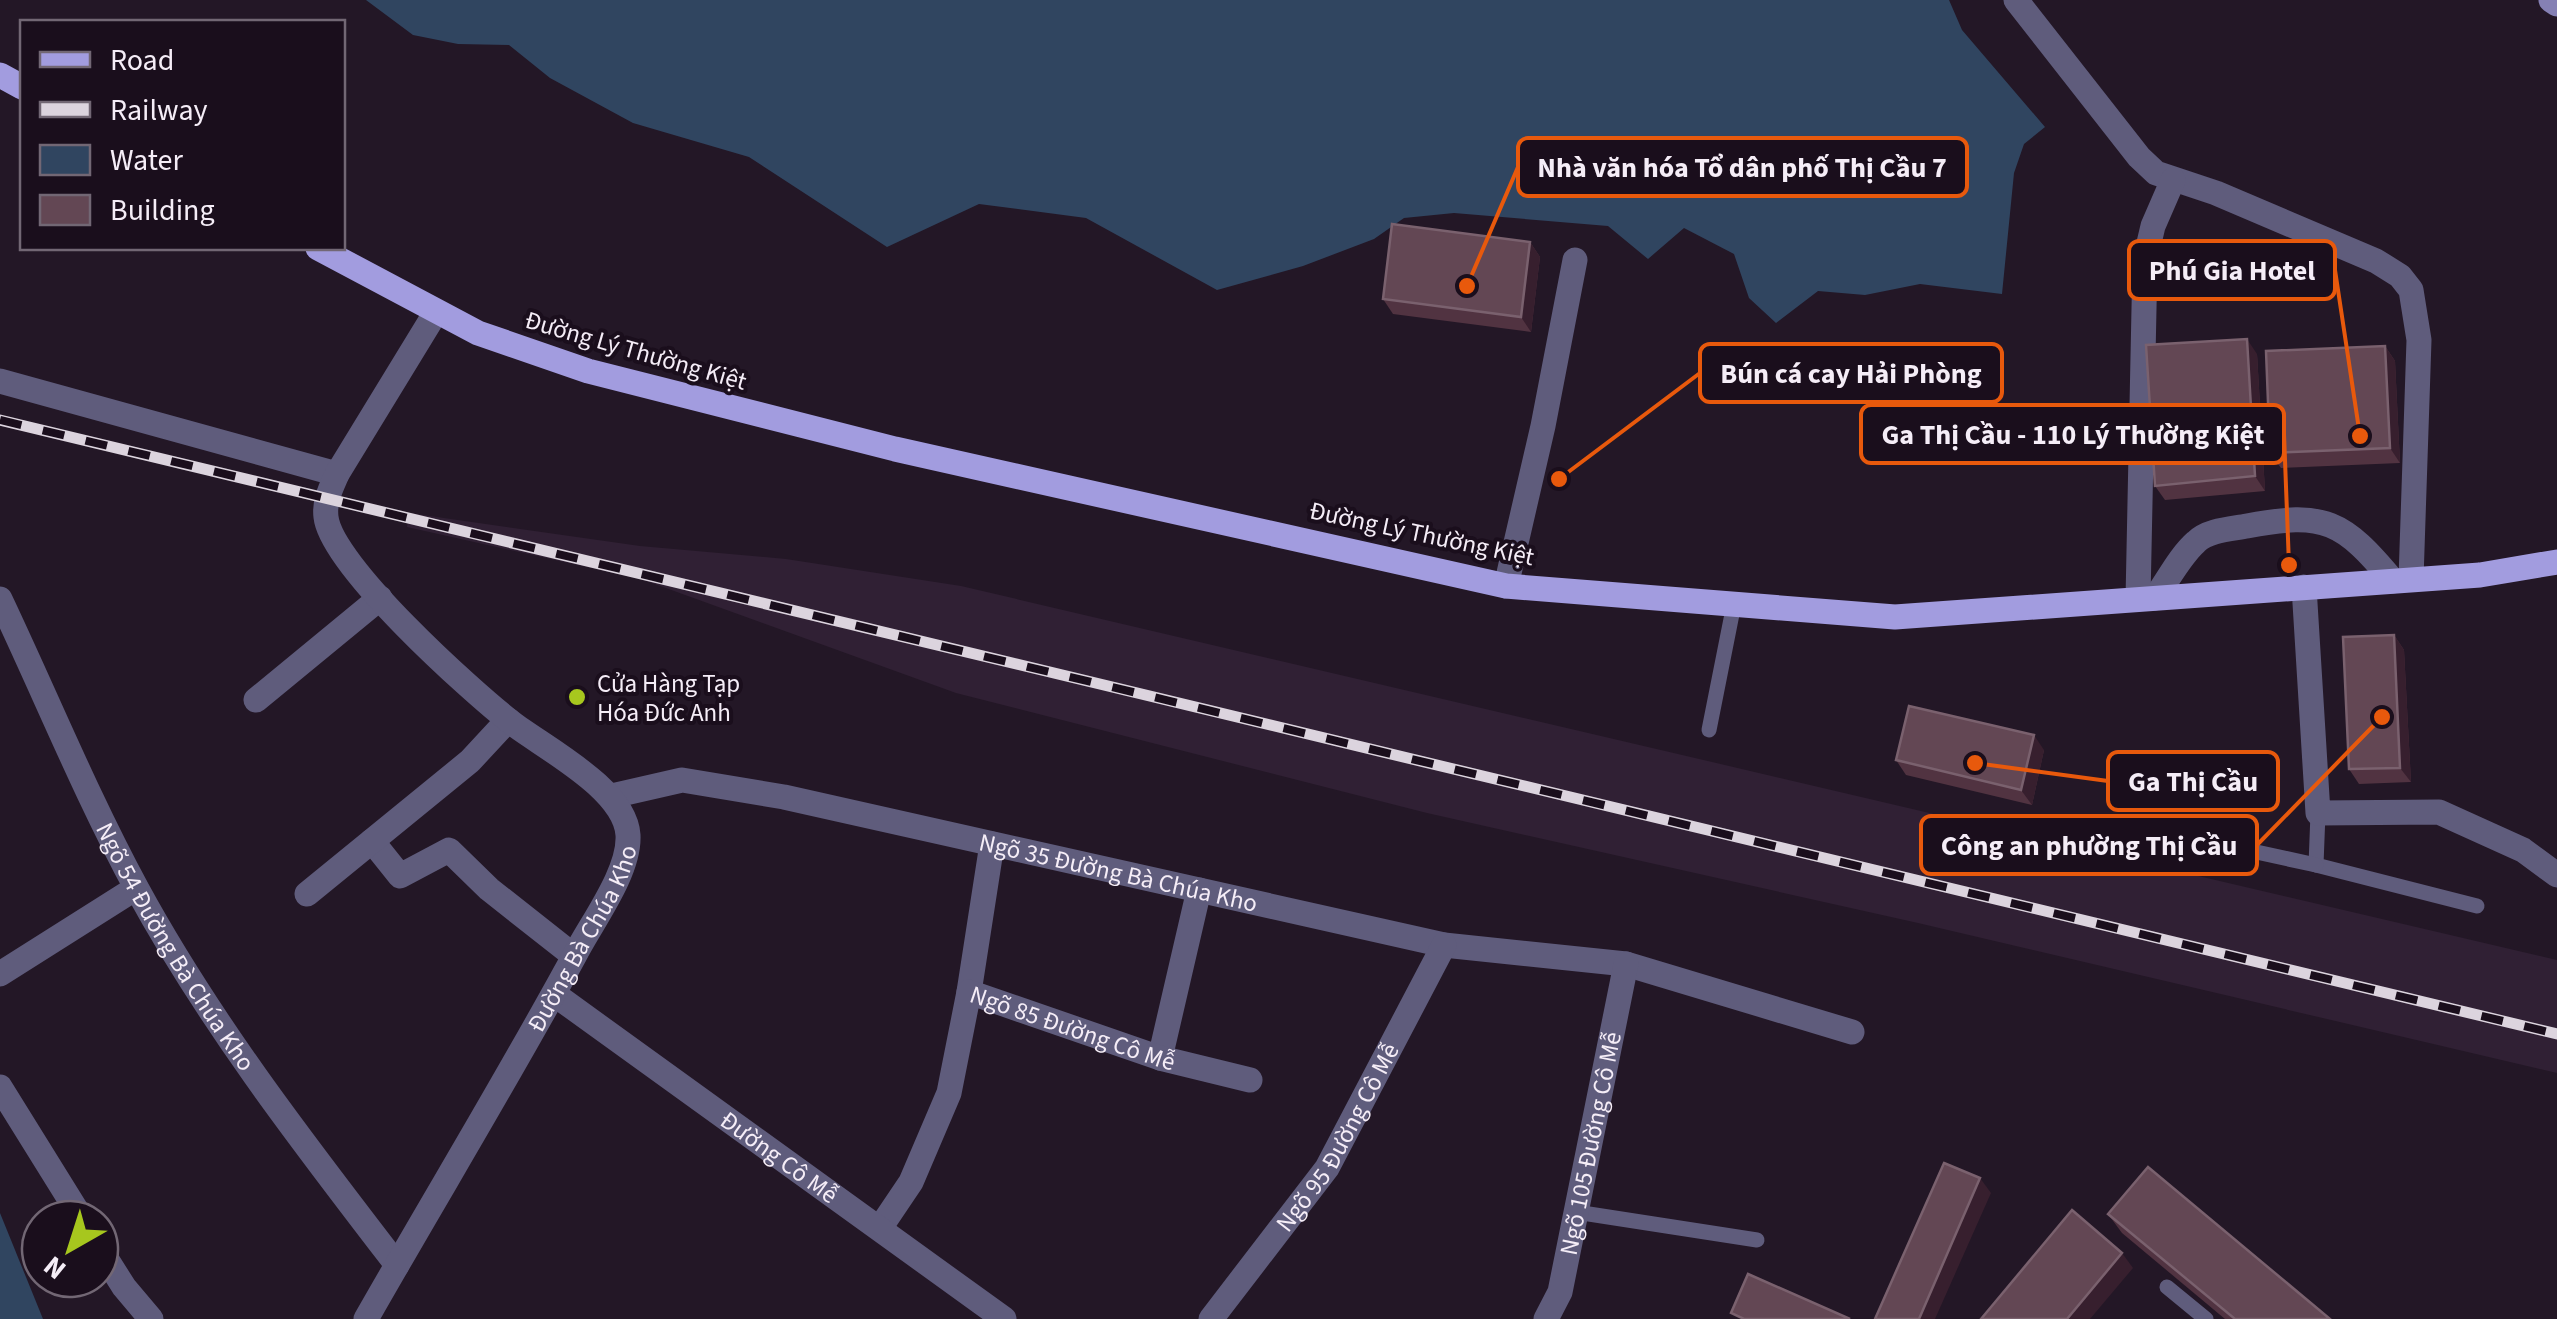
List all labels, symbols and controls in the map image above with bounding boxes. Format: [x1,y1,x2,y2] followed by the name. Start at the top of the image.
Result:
[20,20,345,250] legend
[110,39,174,82] text: Road
[110,89,208,132] text: Railway
[1518,138,1967,196] callout: Nhà văn hóa Tổ dân phố Thị Cầu 7
[110,139,183,182] text: Water
[1537,148,1947,188] text: Nhà văn hóa Tổ dân phố Thị Cầu 7
[110,189,215,232] text: Building
[2129,241,2335,299] callout: Phú Gia Hotel
[2149,251,2315,291] text: Phú Gia Hotel
[521,302,751,400] street label: Đường Lý Thường Kiệt
[1700,344,2002,402] callout: Bún cá cay Hải Phòng
[1720,354,1982,394] text: Bún cá cay Hải Phòng
[1861,405,2284,463] callout: Ga Thị Cầu - 110 Lý Thường Kiệt
[1881,415,2265,455] text: Ga Thị Cầu - 110 Lý Thường Kiệt
[1306,493,1538,575] street label: Đường Lý Thường Kiệt
[597,666,740,731] place label: Cửa Hàng Tạp Hóa Đức Anh
[566,686,588,708] marker: Cửa Hàng Tạp Hóa Đức Anh
[2108,752,2278,810] callout: Ga Thị Cầu
[2128,762,2258,802] text: Ga Thị Cầu
[1921,816,2257,874] callout: Công an phường Thị Cầu
[87,817,263,1079] street label: Ngõ 54 Đường Bà Chúa Kho
[976,824,1261,922] street label: Ngõ 35 Đường Bà Chúa Kho
[1941,826,2237,866] text: Công an phường Thị Cầu
[519,842,646,1039] street label: Đường Bà Chúa Kho
[965,977,1179,1080] street label: Ngõ 85 Đường Cô Mễ
[1551,1029,1631,1259] street label: Ngõ 105 Đường Cô Mễ
[1267,1037,1408,1240] street label: Ngõ 95 Đường Cô Mễ
[712,1103,845,1213] street label: Đường Cô Mễ
[20,1199,120,1299] north arrow
[35,1246,75,1289] text: N

